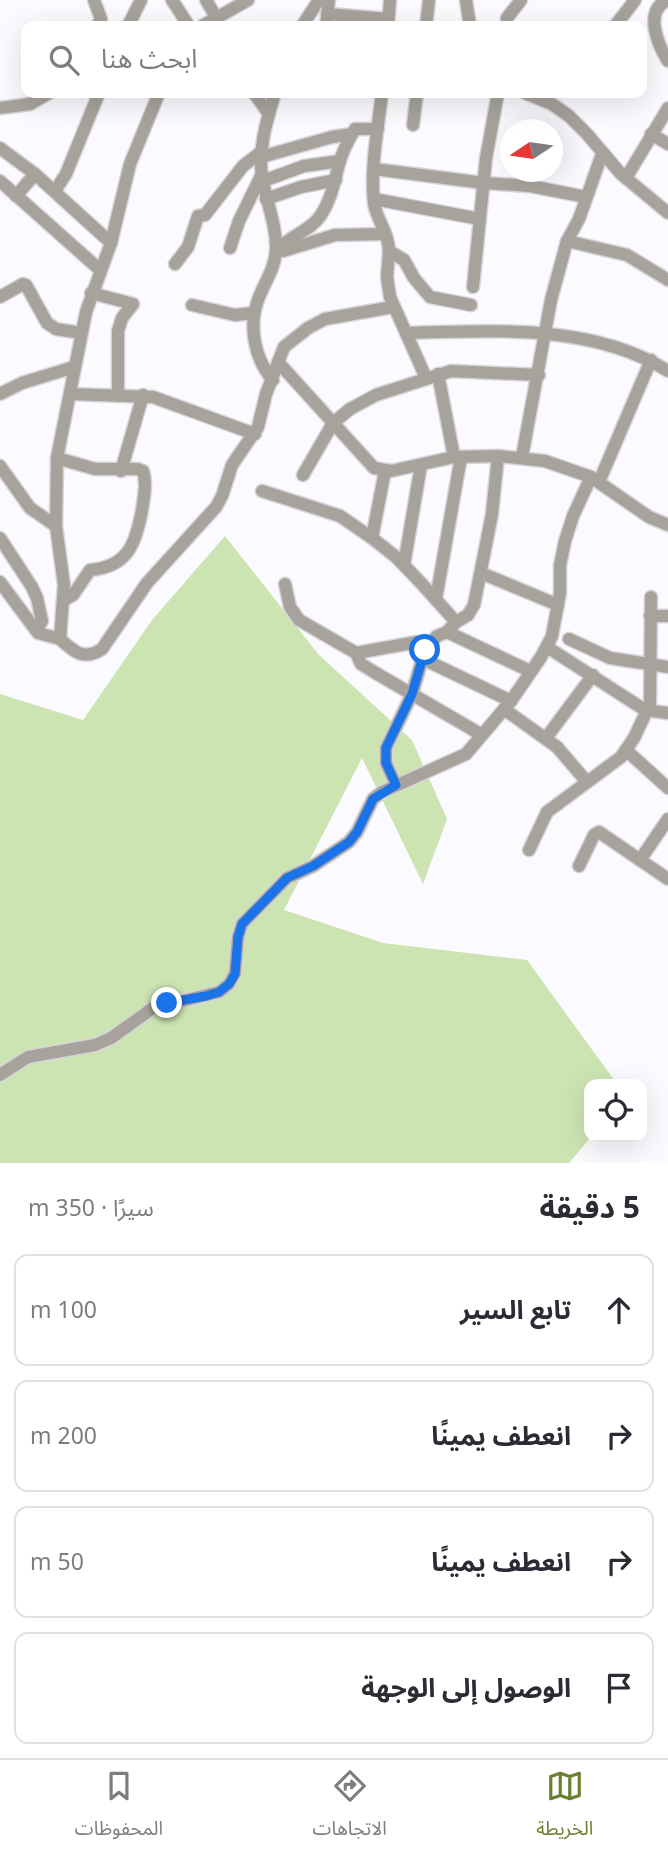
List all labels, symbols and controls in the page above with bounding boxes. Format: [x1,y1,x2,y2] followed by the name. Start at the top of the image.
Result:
[21,21,647,98] search box
[101,32,197,87] text: ابحث هنا
[45,41,83,79] icon: search
[500,119,563,182] north arrow
[409,634,440,665] route start
[151,987,182,1018] route end
[584,1079,647,1142] map controls
[584,1079,647,1142] button: locate
[540,1177,640,1240] text: 5 دقيقة
[28,1184,154,1233] text: سيرًا · 350 m
[460,1283,571,1338] text: تابع السير
[30,1286,97,1335] text: 100 m
[600,1291,638,1329] icon: ahead
[431,1409,571,1464] text: انعطف يمينًا
[30,1412,97,1461] text: 200 m
[600,1417,638,1455] icon: right
[431,1535,571,1590] text: انعطف يمينًا
[30,1538,84,1587] text: 50 m
[600,1543,638,1581] icon: right
[361,1661,571,1716] text: الوصول إلى الوجهة
[600,1669,638,1707] icon: arrive
[75,1767,163,1849] tab: المحفوظات
[313,1767,387,1849] tab: الاتجاهات
[536,1767,593,1849] tab: الخريطة

